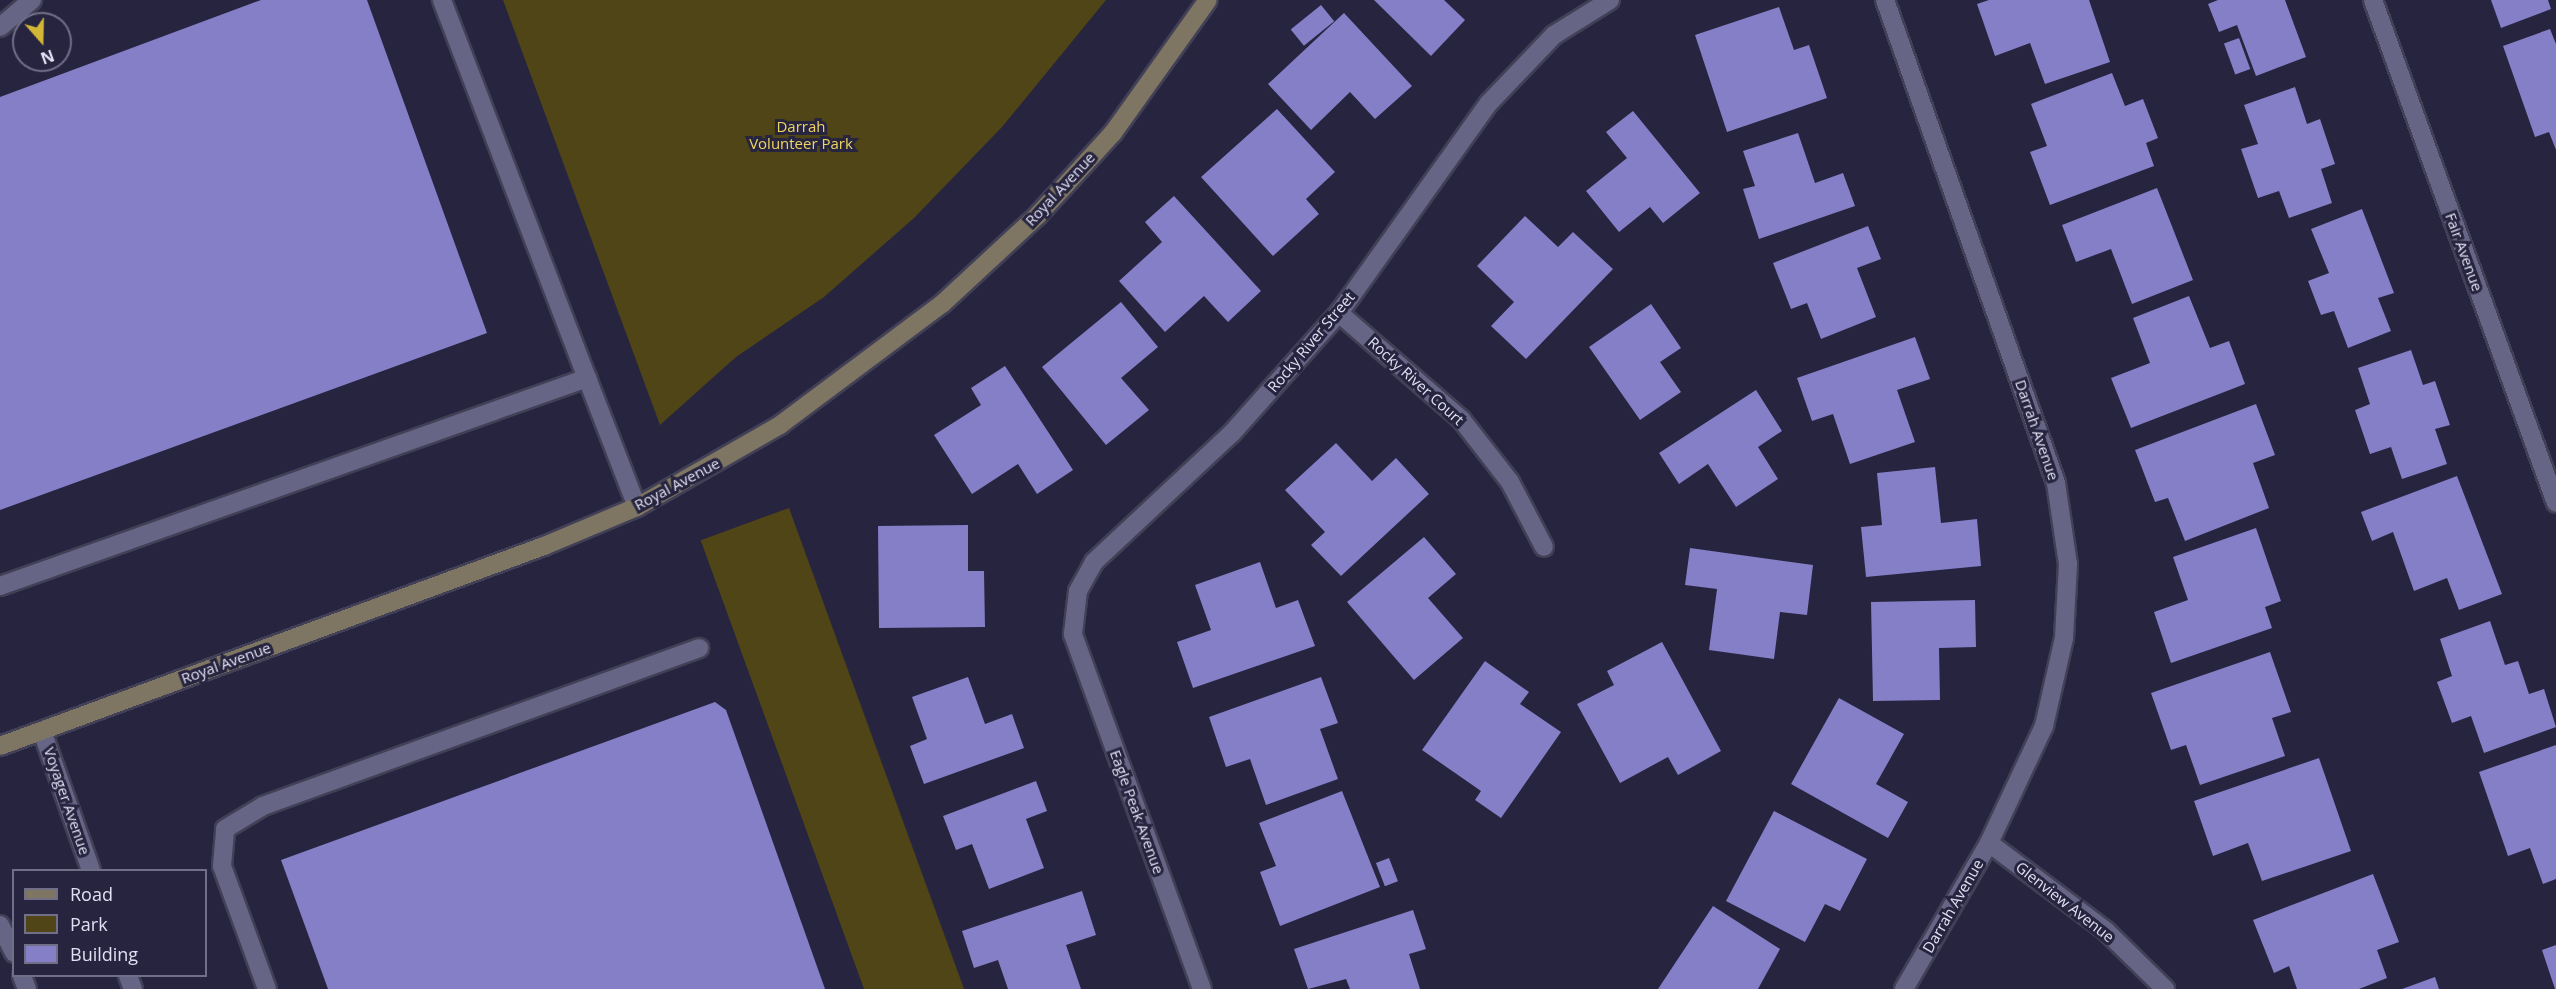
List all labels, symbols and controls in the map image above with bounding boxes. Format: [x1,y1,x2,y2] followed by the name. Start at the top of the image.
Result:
[12,12,72,72] north arrow
[38,44,57,70] text: N
[749,117,853,152] park label: Darrah Volunteer Park
[1021,148,1099,230] street label: Royal Avenue
[2442,210,2486,294] street label: Fair Avenue
[1264,288,1358,396] street label: Rocky River Street
[1364,333,1468,429] street label: Rocky River Court
[2011,377,2063,483] street label: Darrah Avenue
[631,454,723,514] street label: Royal Avenue
[179,638,273,688] street label: Royal Avenue
[40,745,94,857] street label: Voyager Avenue
[1106,748,1168,876] street label: Eagle Peak Avenue
[1919,856,1987,956] street label: Darrah Avenue
[2012,858,2118,946] street label: Glenview Avenue
[12,869,207,977] legend
[70,882,113,906] text: Road
[70,912,108,936] text: Park
[70,942,138,966] text: Building

